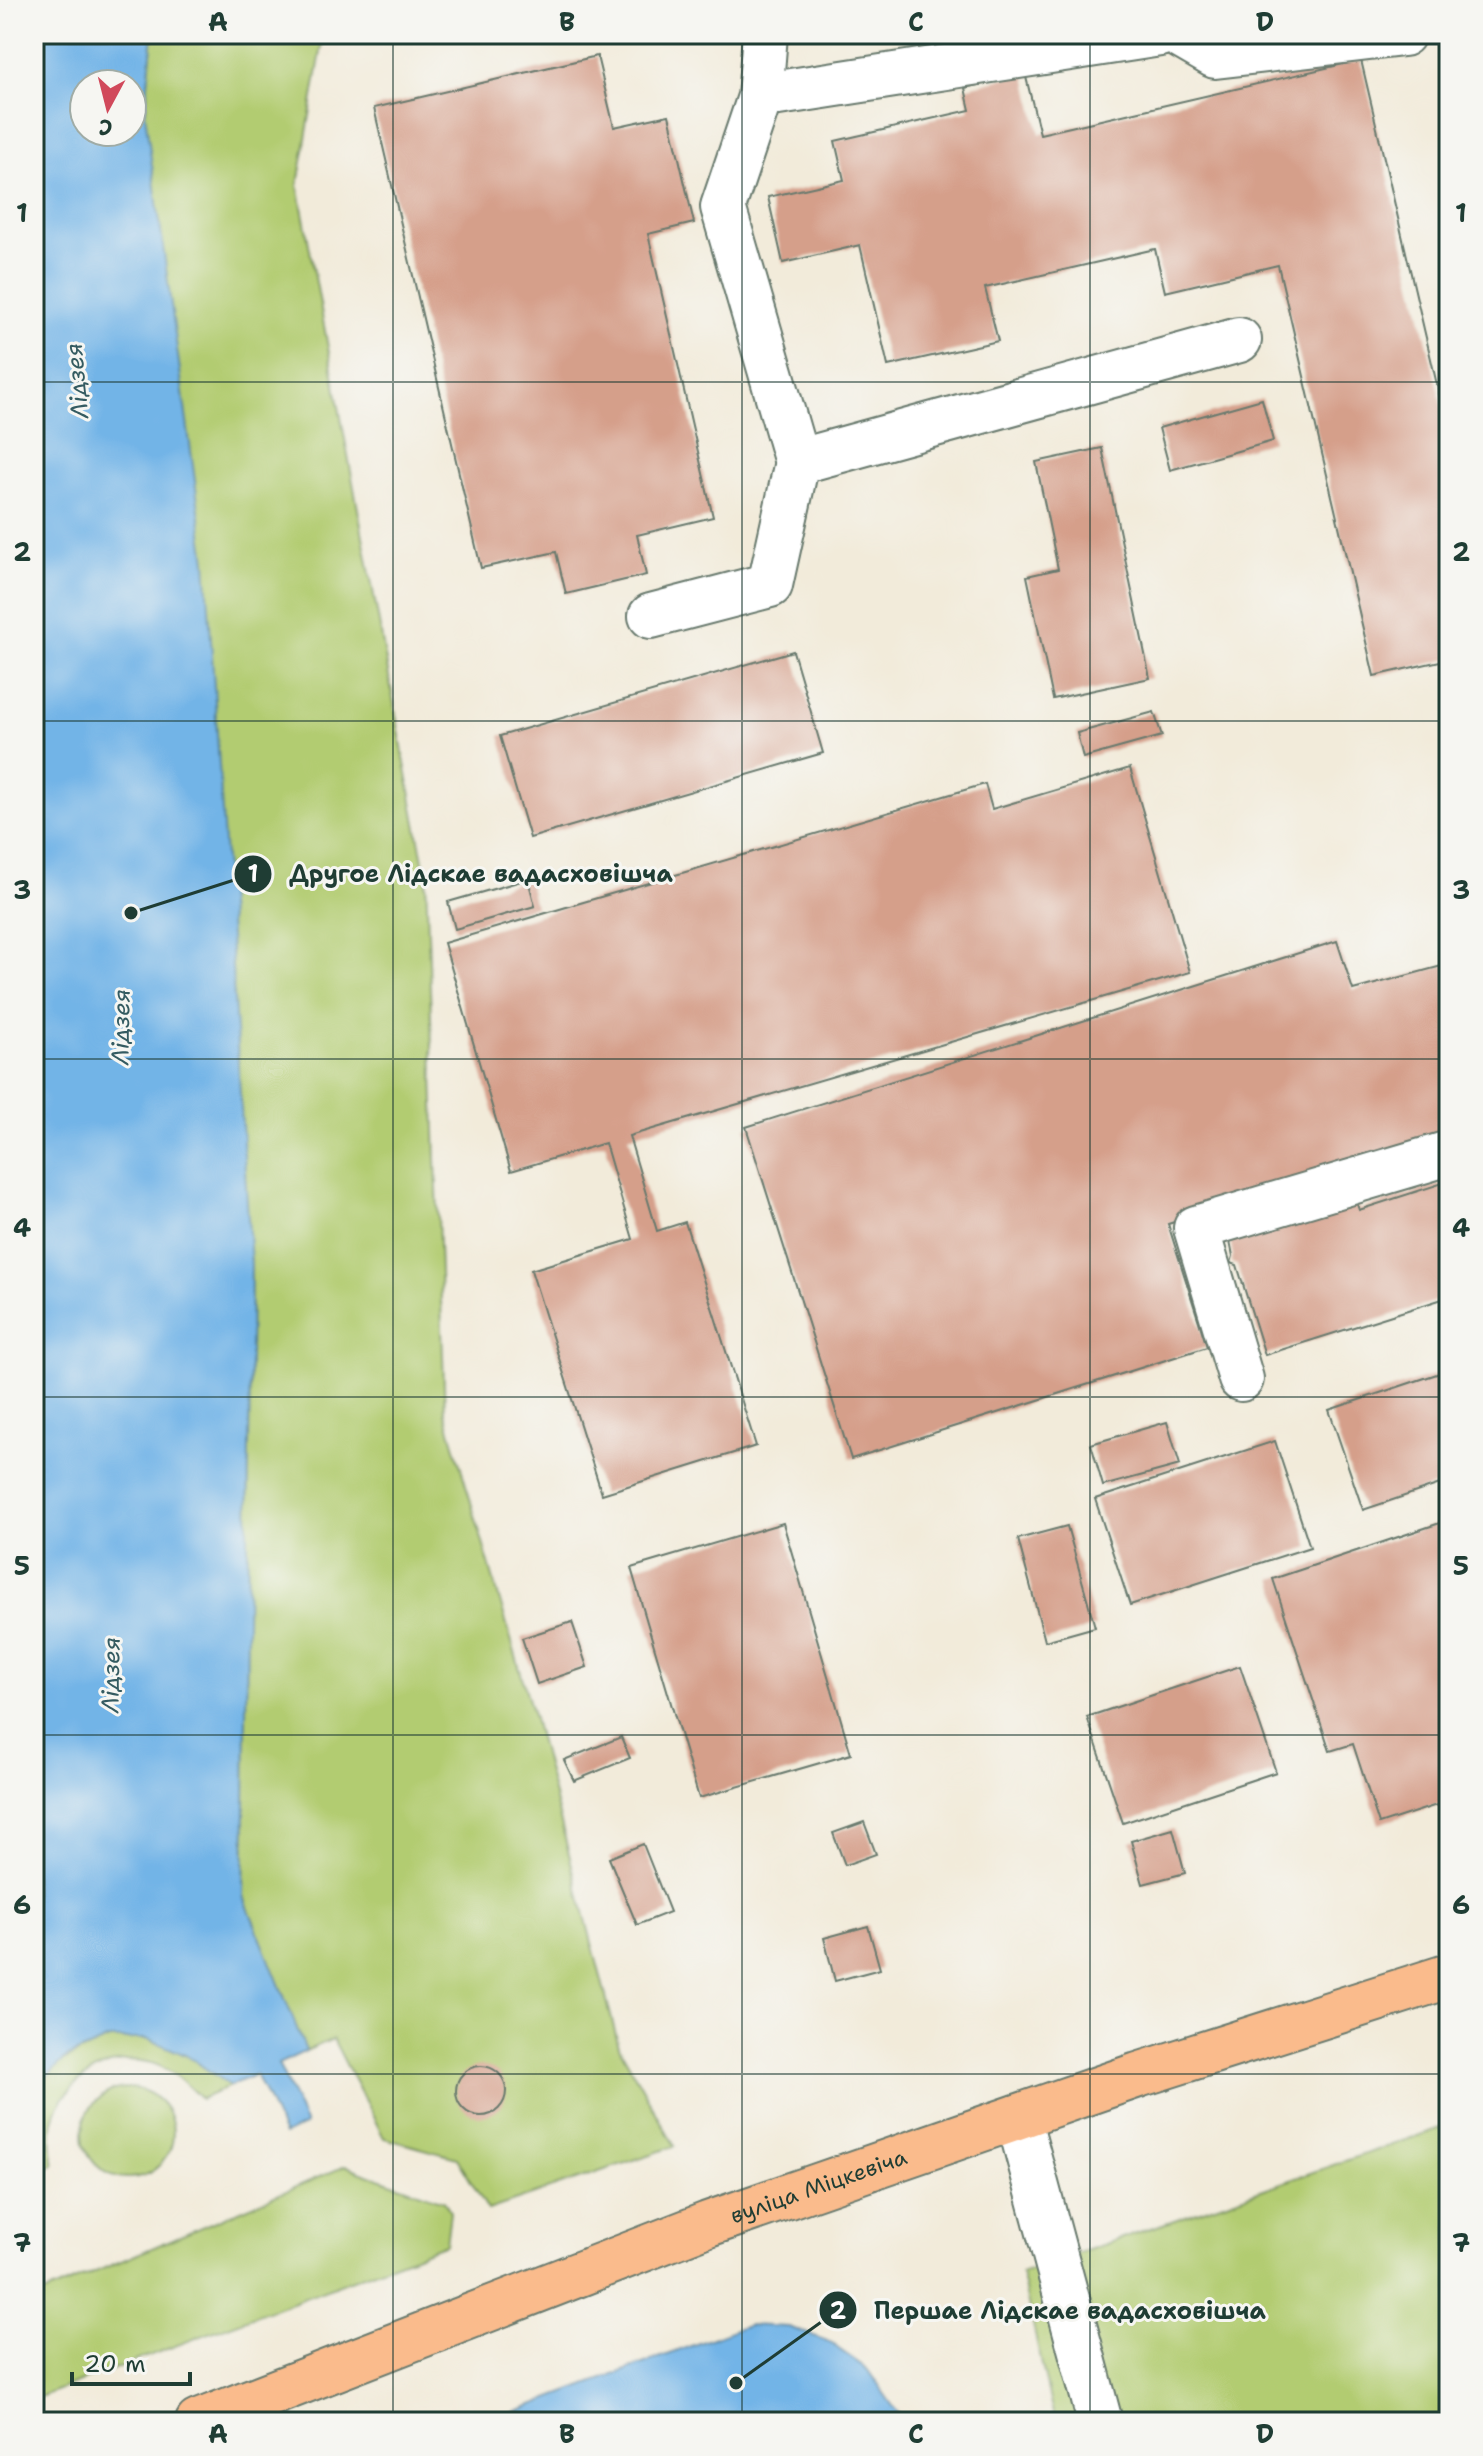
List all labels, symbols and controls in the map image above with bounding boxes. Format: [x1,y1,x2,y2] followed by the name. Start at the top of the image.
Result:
[208,4,228,39] text: A
[559,4,575,39] text: B
[908,4,924,39] text: C
[1256,4,1274,39] text: D
[68,68,148,148] north arrow
[97,112,114,143] text: С
[16,195,28,230] text: 1
[1455,195,1467,230] text: 1
[58,342,96,421] water label: Лідзея
[13,534,31,569] text: 2
[1452,534,1470,569] text: 2
[233,850,689,898] callout: Другое Лідскае вадасховішча
[248,858,258,890] text: 1
[289,858,673,890] text: Другое Лідскае вадасховішча
[13,872,31,907] text: 3
[1452,872,1470,907] text: 3
[104,989,138,1066] water label: Лідзея
[13,1210,31,1245] text: 4
[1452,1210,1470,1245] text: 4
[14,1548,30,1583] text: 5
[1453,1548,1469,1583] text: 5
[94,1637,128,1714] water label: Лідзея
[13,1887,31,1922] text: 6
[1452,1887,1470,1922] text: 6
[726,2142,911,2230] street label: вуліца Міцкевіча
[13,2225,31,2260] text: 7
[1452,2225,1470,2260] text: 7
[818,2286,1282,2334] callout: Першае Лідскае вадасховішча
[830,2295,847,2327] text: 2
[874,2295,1267,2327] text: Першае Лідскае вадасховішча
[72,2336,190,2386] scale bar
[84,2348,146,2380] text: 20 m
[208,2416,228,2451] text: A
[559,2416,575,2451] text: B
[908,2416,924,2451] text: C
[1256,2416,1274,2451] text: D

